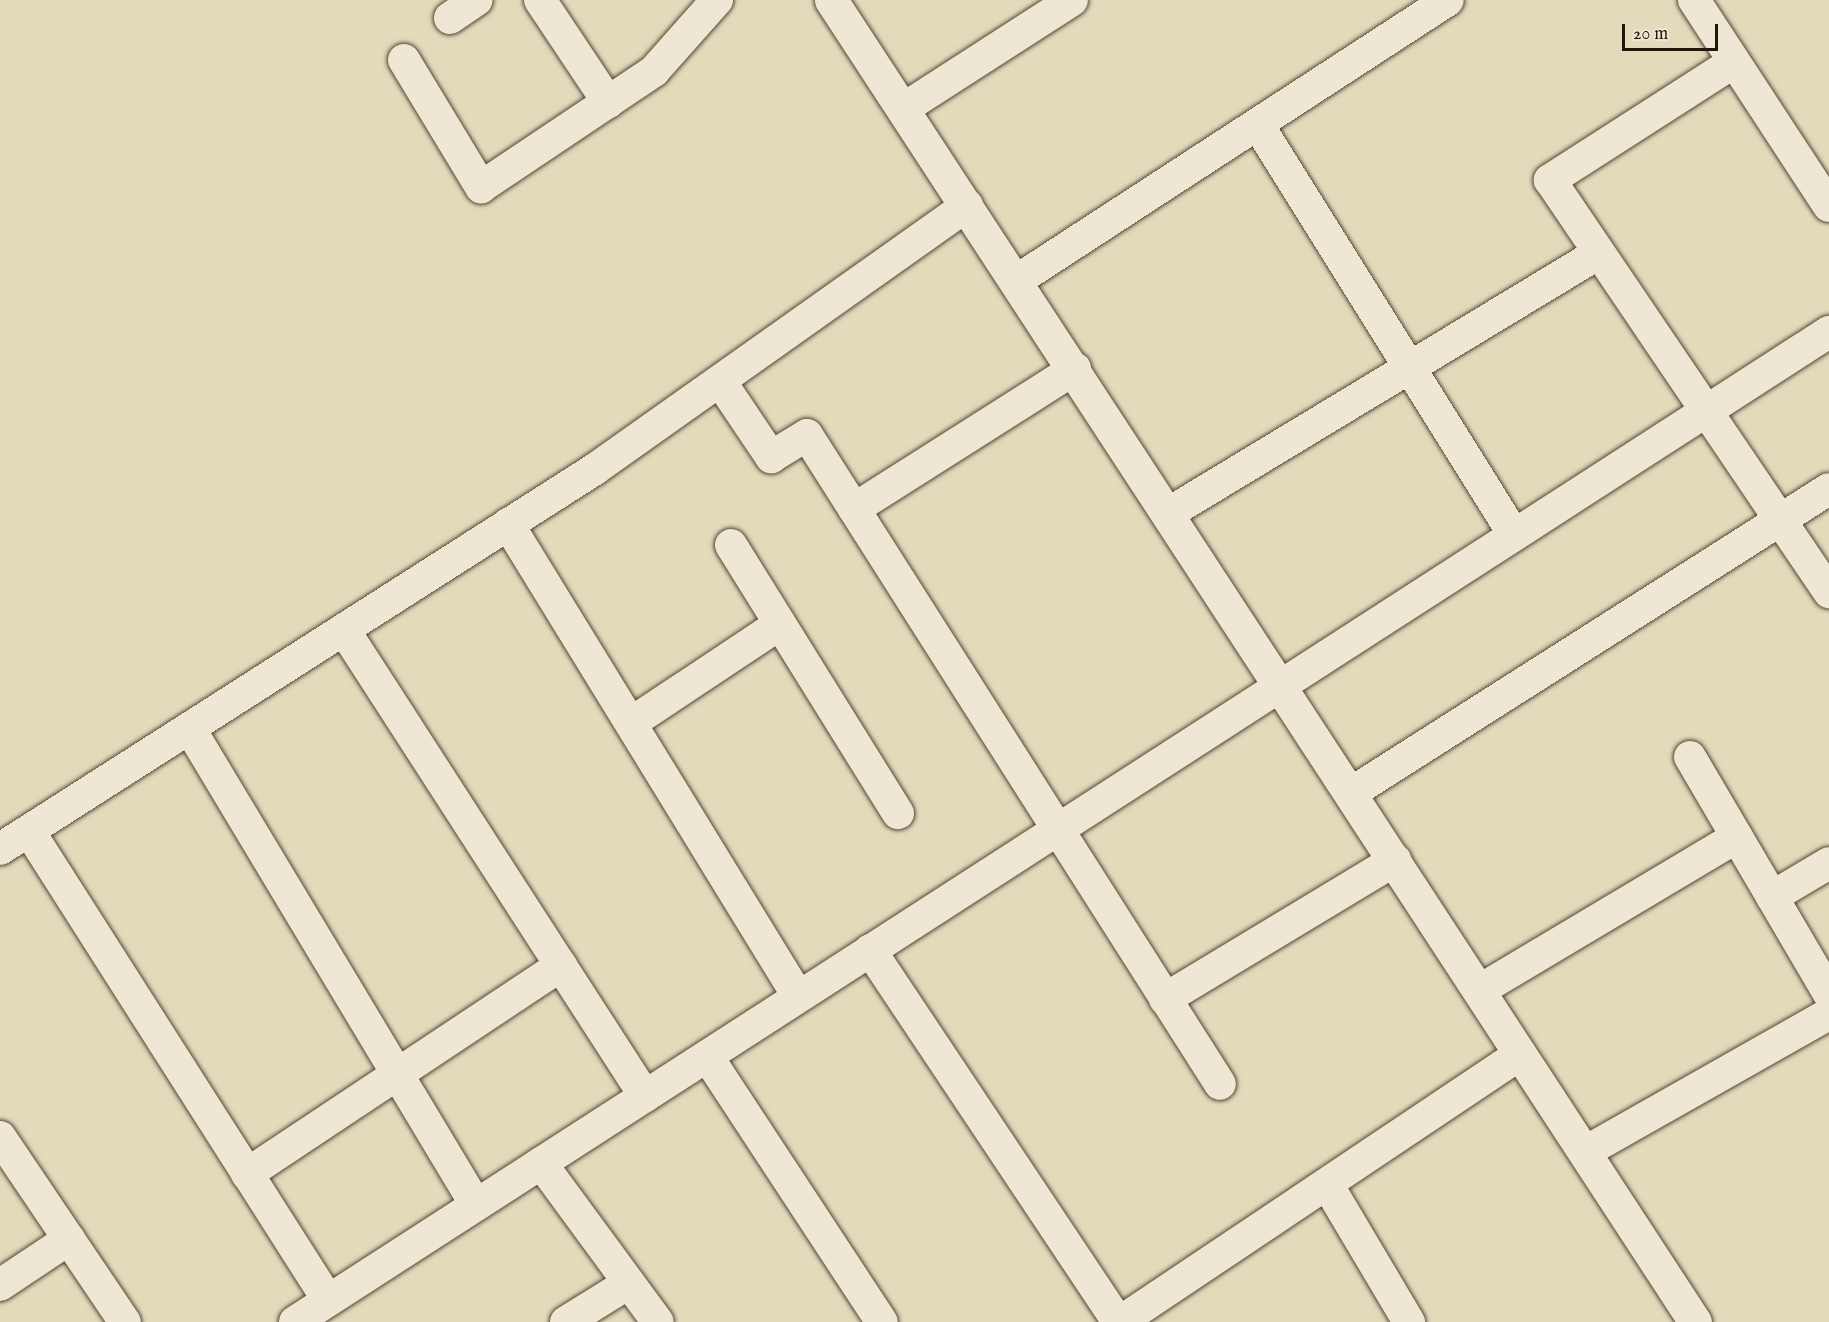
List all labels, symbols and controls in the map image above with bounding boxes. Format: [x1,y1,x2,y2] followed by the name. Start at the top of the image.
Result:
[1625,12,1721,50] scale bar
[1633,23,1668,46] text: 20 m

